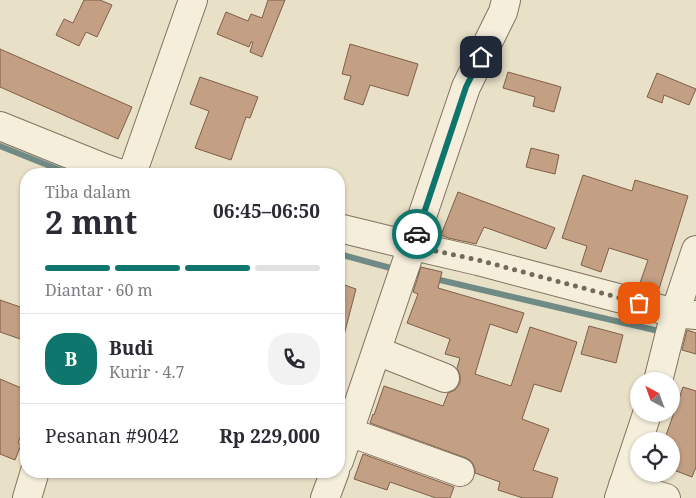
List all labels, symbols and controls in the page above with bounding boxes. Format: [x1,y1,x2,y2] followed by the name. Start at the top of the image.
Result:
[460,36,502,78] pin
[467,43,495,71] icon: home
[45,181,131,203] text: Tiba dalam
[213,198,320,224] text: 06:45–06:50
[45,200,137,243] text: 2 mnt
[392,209,442,259] courier
[403,220,431,248] icon: car
[45,279,153,301] text: Diantar · 60 m
[618,282,660,324] pin
[625,289,653,317] icon: bag
[268,333,320,385] button: phone
[109,335,153,361] text: Budi
[65,346,77,372] text: B
[109,361,184,383] text: Kurir · 4.7
[630,372,680,422] north arrow
[630,372,680,482] map controls
[45,423,179,449] text: Pesanan #9042
[219,423,320,449] text: Rp 229,000
[630,432,680,482] button: locate

